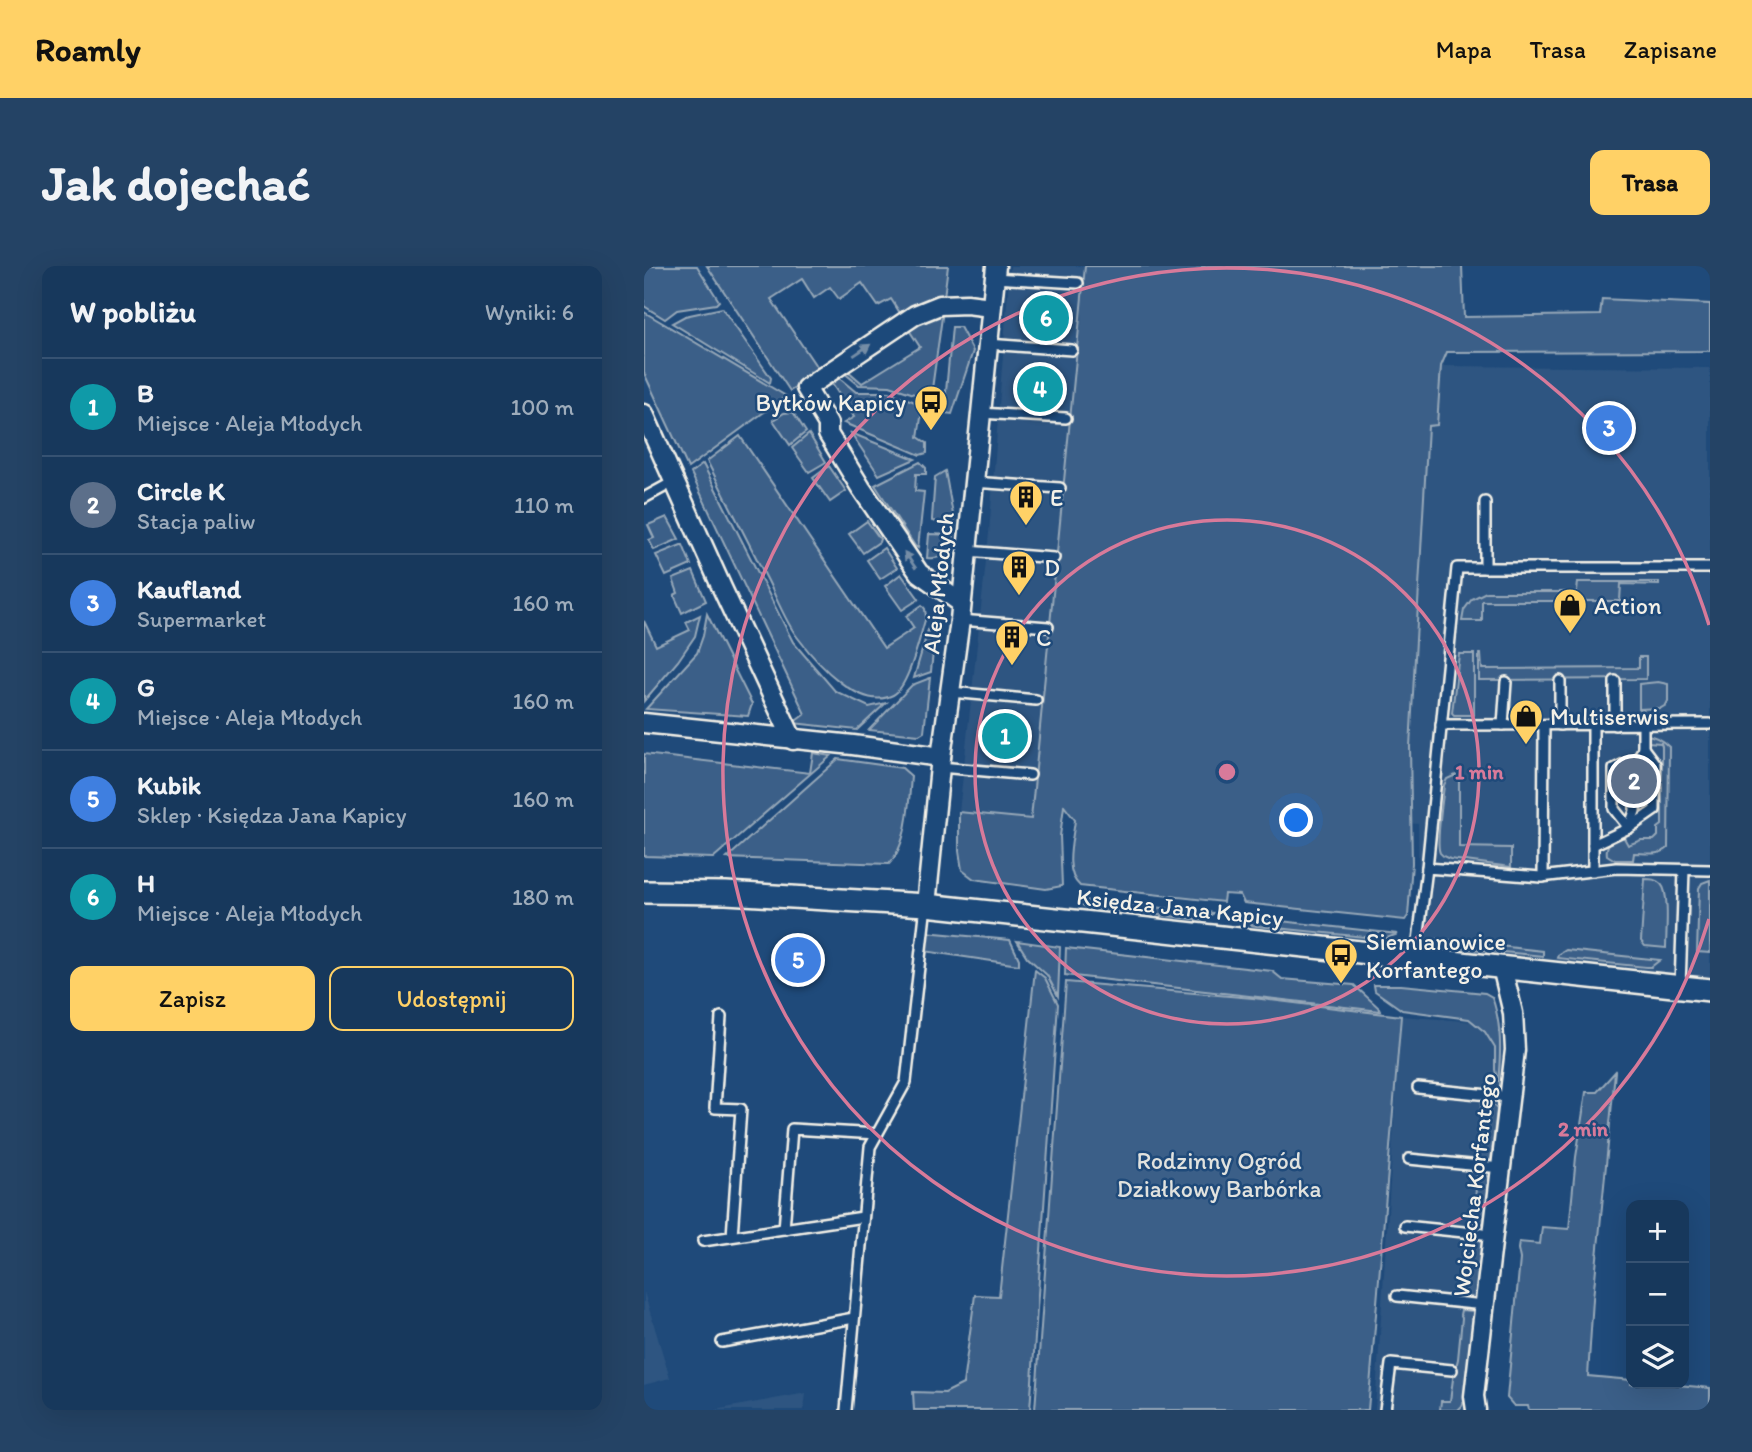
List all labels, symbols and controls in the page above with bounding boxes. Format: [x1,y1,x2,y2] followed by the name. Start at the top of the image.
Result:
[35,30,141,69] text: Roamly
[1436,35,1492,64] text: Mapa
[1530,35,1586,64] text: Trasa
[1624,35,1717,64] text: Zapisane
[1590,150,1710,215] button: Trasa
[42,153,310,212] text: Jak dojechać
[1023,292,1069,344] pin: 6
[70,293,196,330] text: W pobliżu
[485,298,574,326] text: Wyniki: 6
[853,343,871,357] one-way arrow
[1017,363,1063,415] pin: 4
[137,377,154,409] text: B
[912,383,950,432] bus stop icon: Bytków Kapicy
[756,388,906,417] place label: Bytków Kapicy
[88,393,98,421] text: 1
[510,393,574,421] text: 100 m
[1586,402,1632,454] pin: 3
[137,409,362,437] text: Miejsce · Aleja Młodych
[137,475,225,507] text: Circle K
[1007,478,1045,527] building icon: E
[1050,483,1063,512] place label: E
[87,491,99,519] text: 2
[514,491,574,519] text: 110 m
[137,507,255,535] text: Stacja paliw
[916,510,960,655] street label: Aleja Młodych
[1000,548,1038,597] building icon: D
[904,550,917,569] one-way arrow
[1044,553,1060,582] place label: D
[137,573,241,605] text: Kaufland
[1551,586,1589,635] shop icon: Action
[87,589,99,617] text: 3
[512,589,574,617] text: 160 m
[1594,591,1662,620] place label: Action
[137,605,266,633] text: Supermarket
[993,618,1031,667] building icon: C
[1036,623,1051,652] place label: C
[137,671,155,703] text: G
[86,687,100,715] text: 4
[512,687,574,715] text: 160 m
[1507,697,1545,746] shop icon: Multiserwis
[1550,702,1669,731] place label: Multiserwis
[137,703,362,731] text: Miejsce · Aleja Młodych
[982,710,1028,762] pin: 1
[1611,755,1657,807] pin: 2
[1455,759,1504,784] text: 1 min
[1215,760,1239,784] centre of rings
[137,769,201,801] text: Kubik
[87,785,99,813] text: 5
[512,785,574,813] text: 160 m
[137,801,406,829] text: Sklep · Księdza Jana Kapicy
[1279,803,1313,837] your location
[137,867,155,899] text: H
[1075,882,1285,932] street label: Księdza Jana Kapicy
[87,883,99,911] text: 6
[512,883,574,911] text: 180 m
[137,899,362,927] text: Miejsce · Aleja Młodych
[1366,927,1506,984] place label: Siemianowice Korfantego
[775,934,821,986] pin: 5
[1322,936,1360,985] bus stop icon: Siemianowice Korfantego
[70,966,315,1031] button: Zapisz
[329,966,574,1031] button: Udostępnij
[1446,1071,1502,1299] street label: Wojciecha Korfantego
[1558,1116,1609,1141] text: 2 min
[1117,1146,1322,1203] park label: Rodzinny Ogród Działkowy Barbórka
[1626,1200,1689,1389] map controls
[1626,1200,1689,1263] button: +
[1626,1263,1689,1326] button: −
[1626,1326,1689,1389] button: layers

